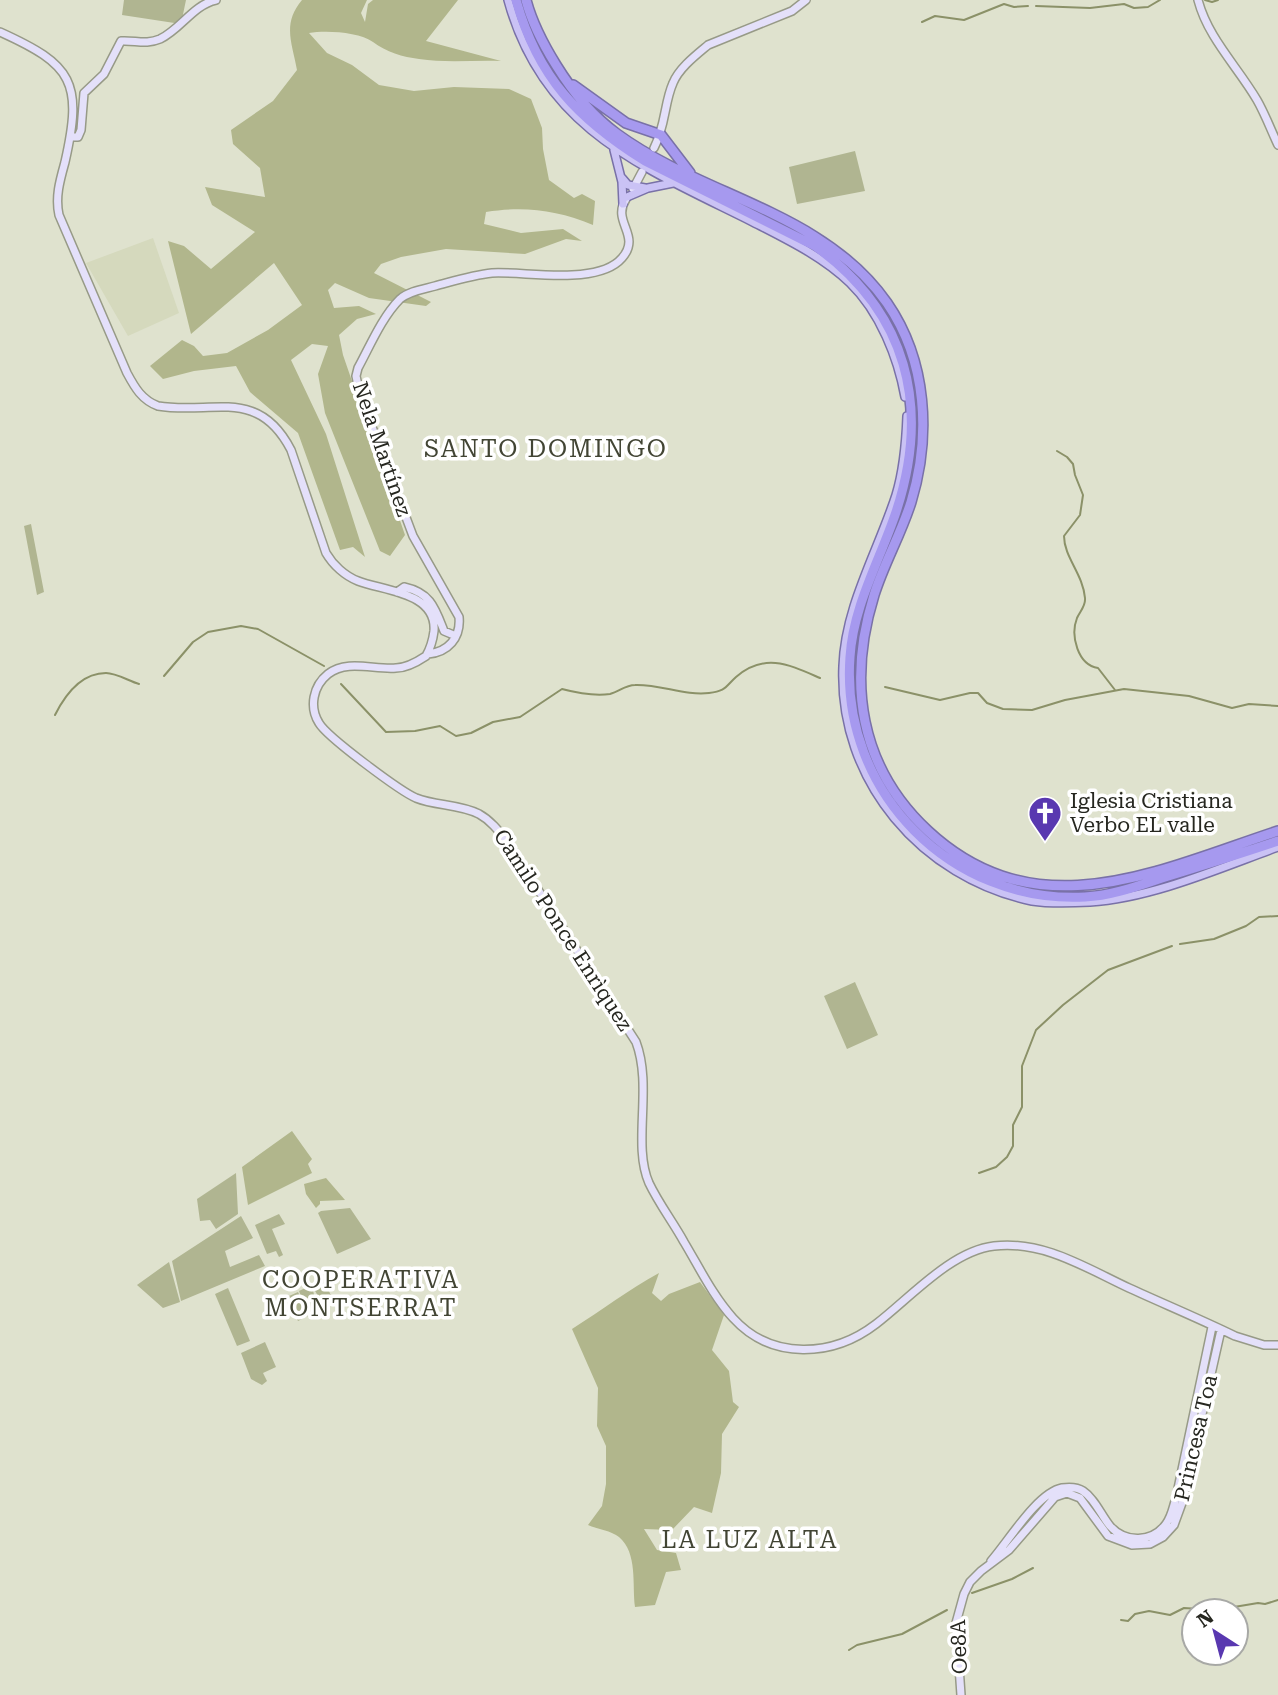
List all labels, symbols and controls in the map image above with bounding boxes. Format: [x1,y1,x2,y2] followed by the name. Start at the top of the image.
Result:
[348,379,416,519] street label: Nela Martínez
[424,435,668,463] district label: SANTO DOMINGO
[1070,789,1233,837] place label: Iglesia Cristiana Verbo EL valle
[1026,794,1064,843] church icon: Iglesia Cristiana Verbo EL valle
[489,825,637,1035] street label: Camilo Ponce Enrìquez
[262,1266,460,1322] district label: COOPERATIVA MONTSERRAT
[1170,1372,1222,1504] street label: Princesa Toa
[662,1526,838,1554] district label: LA LUZ ALTA
[1180,1597,1250,1667] north arrow
[1193,1605,1218,1632] text: N
[946,1619,972,1675] street label: Oe8A

